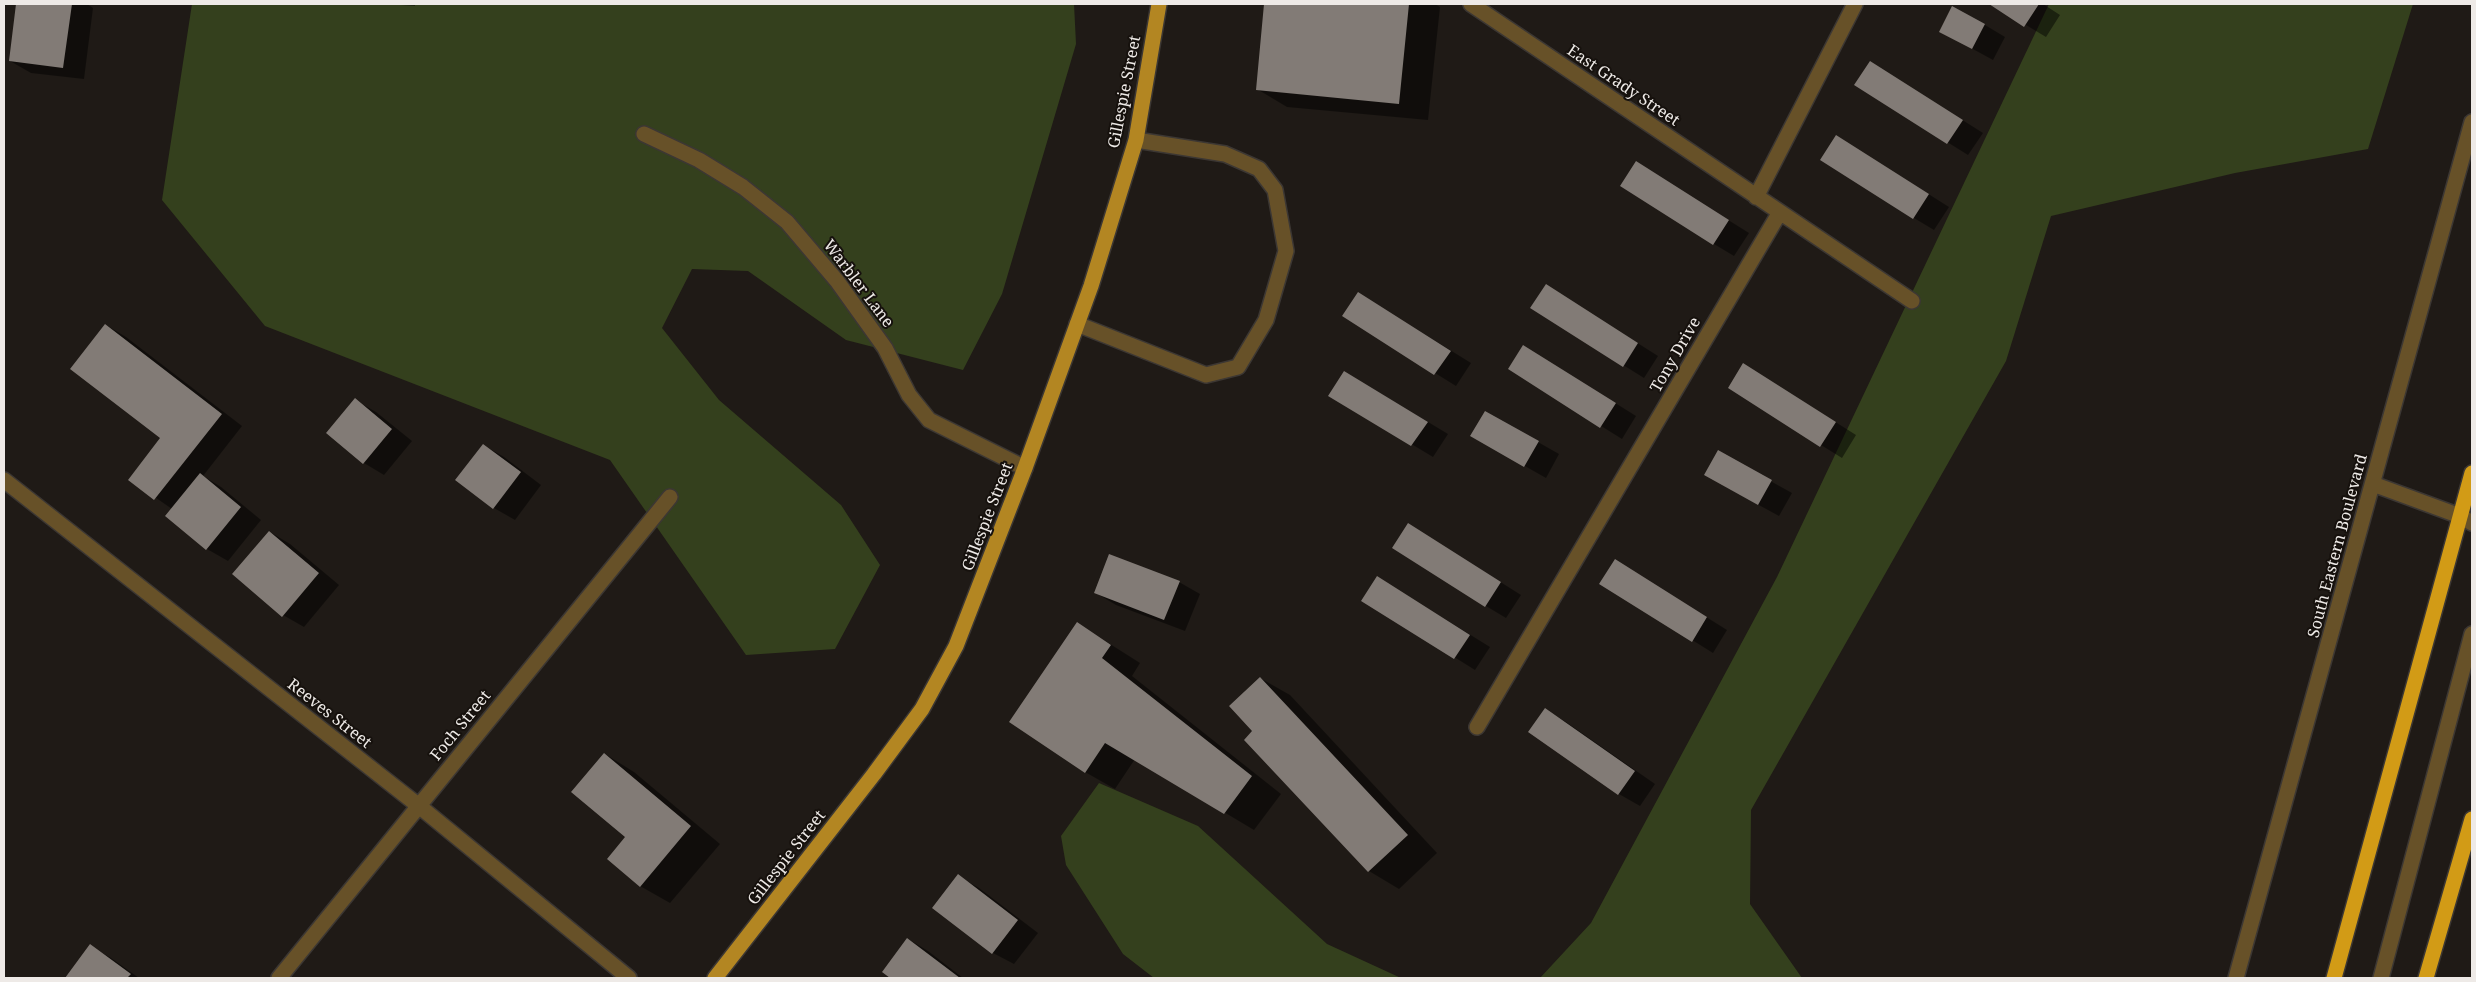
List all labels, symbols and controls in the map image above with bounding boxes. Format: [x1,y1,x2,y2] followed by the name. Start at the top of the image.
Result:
[1105,34,1145,150] street label: Gillespie Street
[1563,41,1683,131] street label: East Grady Street
[819,236,897,332] street label: Warbler Lane
[1647,314,1705,396] street label: Tony Drive
[2304,452,2372,640] street label: South Eastern Boulevard
[959,460,1017,574] street label: Gillespie Street
[283,675,375,753] street label: Reeves Street
[427,687,495,765] street label: Foch Street
[744,807,830,909] street label: Gillespie Street

